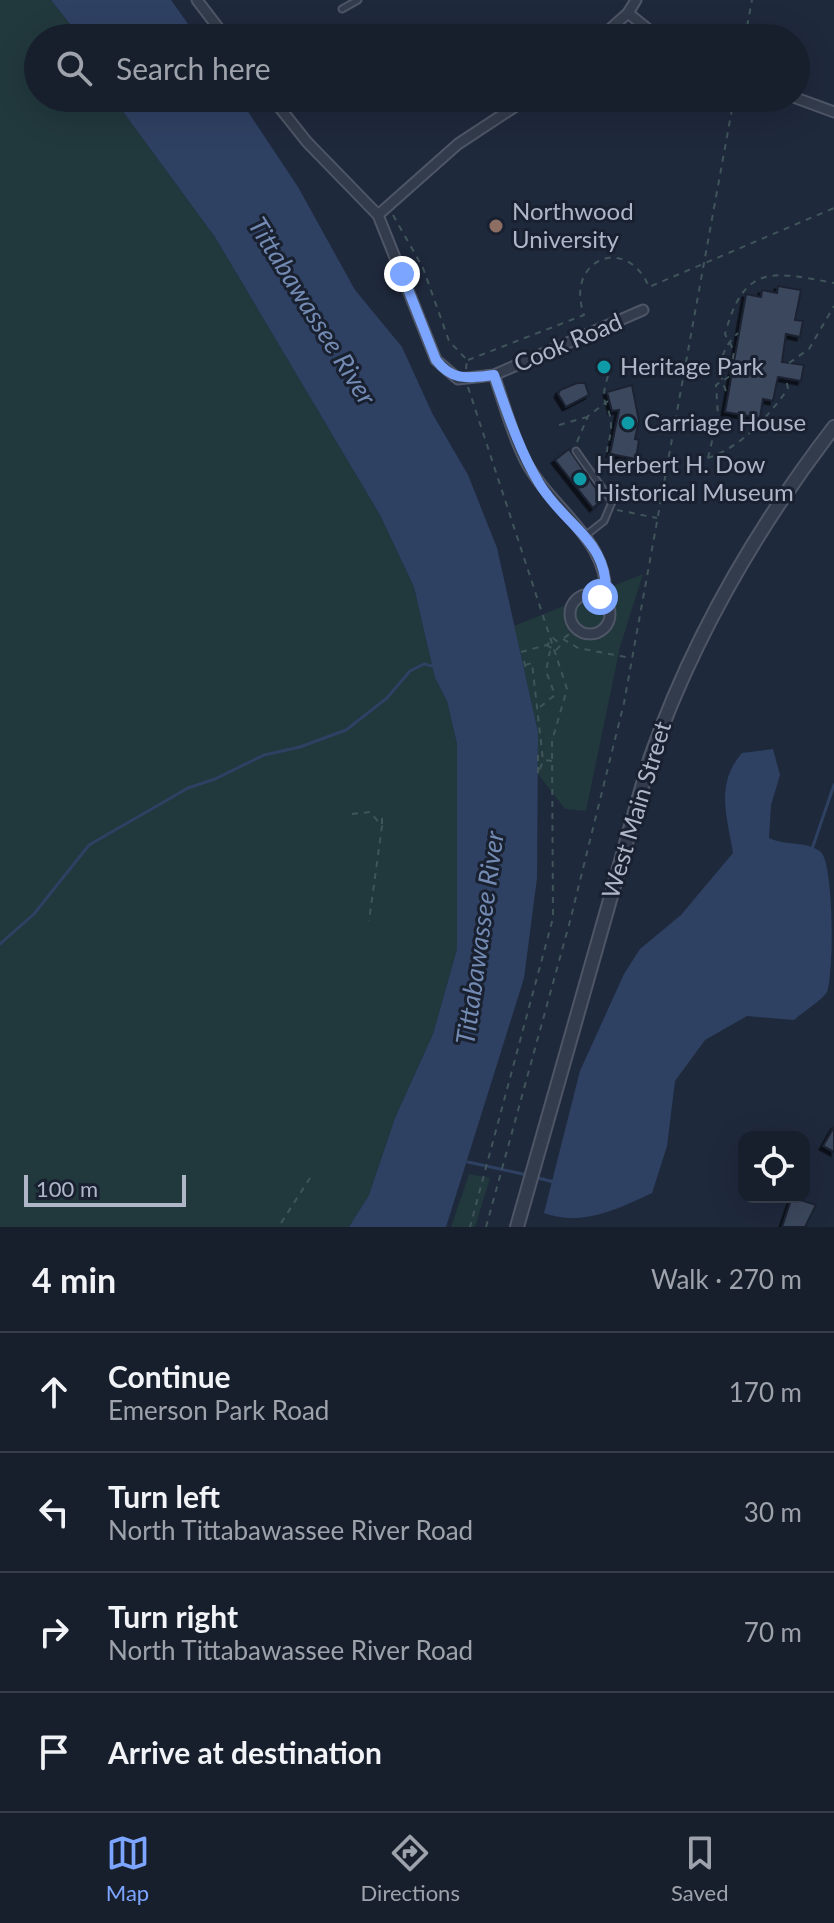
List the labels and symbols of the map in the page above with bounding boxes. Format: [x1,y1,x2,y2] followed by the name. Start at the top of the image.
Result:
[512,196,634,253] place label: Northwood University
[242,211,384,411] water label: Tittabawassee River
[487,217,505,235] marker: Northwood University
[384,256,420,292] route end
[509,306,626,377] street label: Cook Road
[620,351,764,380] place label: Heritage Park
[595,358,613,376] marker: Heritage Park
[644,407,806,436] place label: Carriage House
[619,414,637,432] marker: Carriage House
[596,449,794,506] place label: Herbert H. Dow Historical Museum
[571,470,589,488] marker: Herbert H. Dow Historical Museum
[582,579,618,615] route start
[595,717,676,902] street label: West Main Street
[448,828,510,1047] water label: Tittabawassee River
[24,1171,186,1207] scale bar

